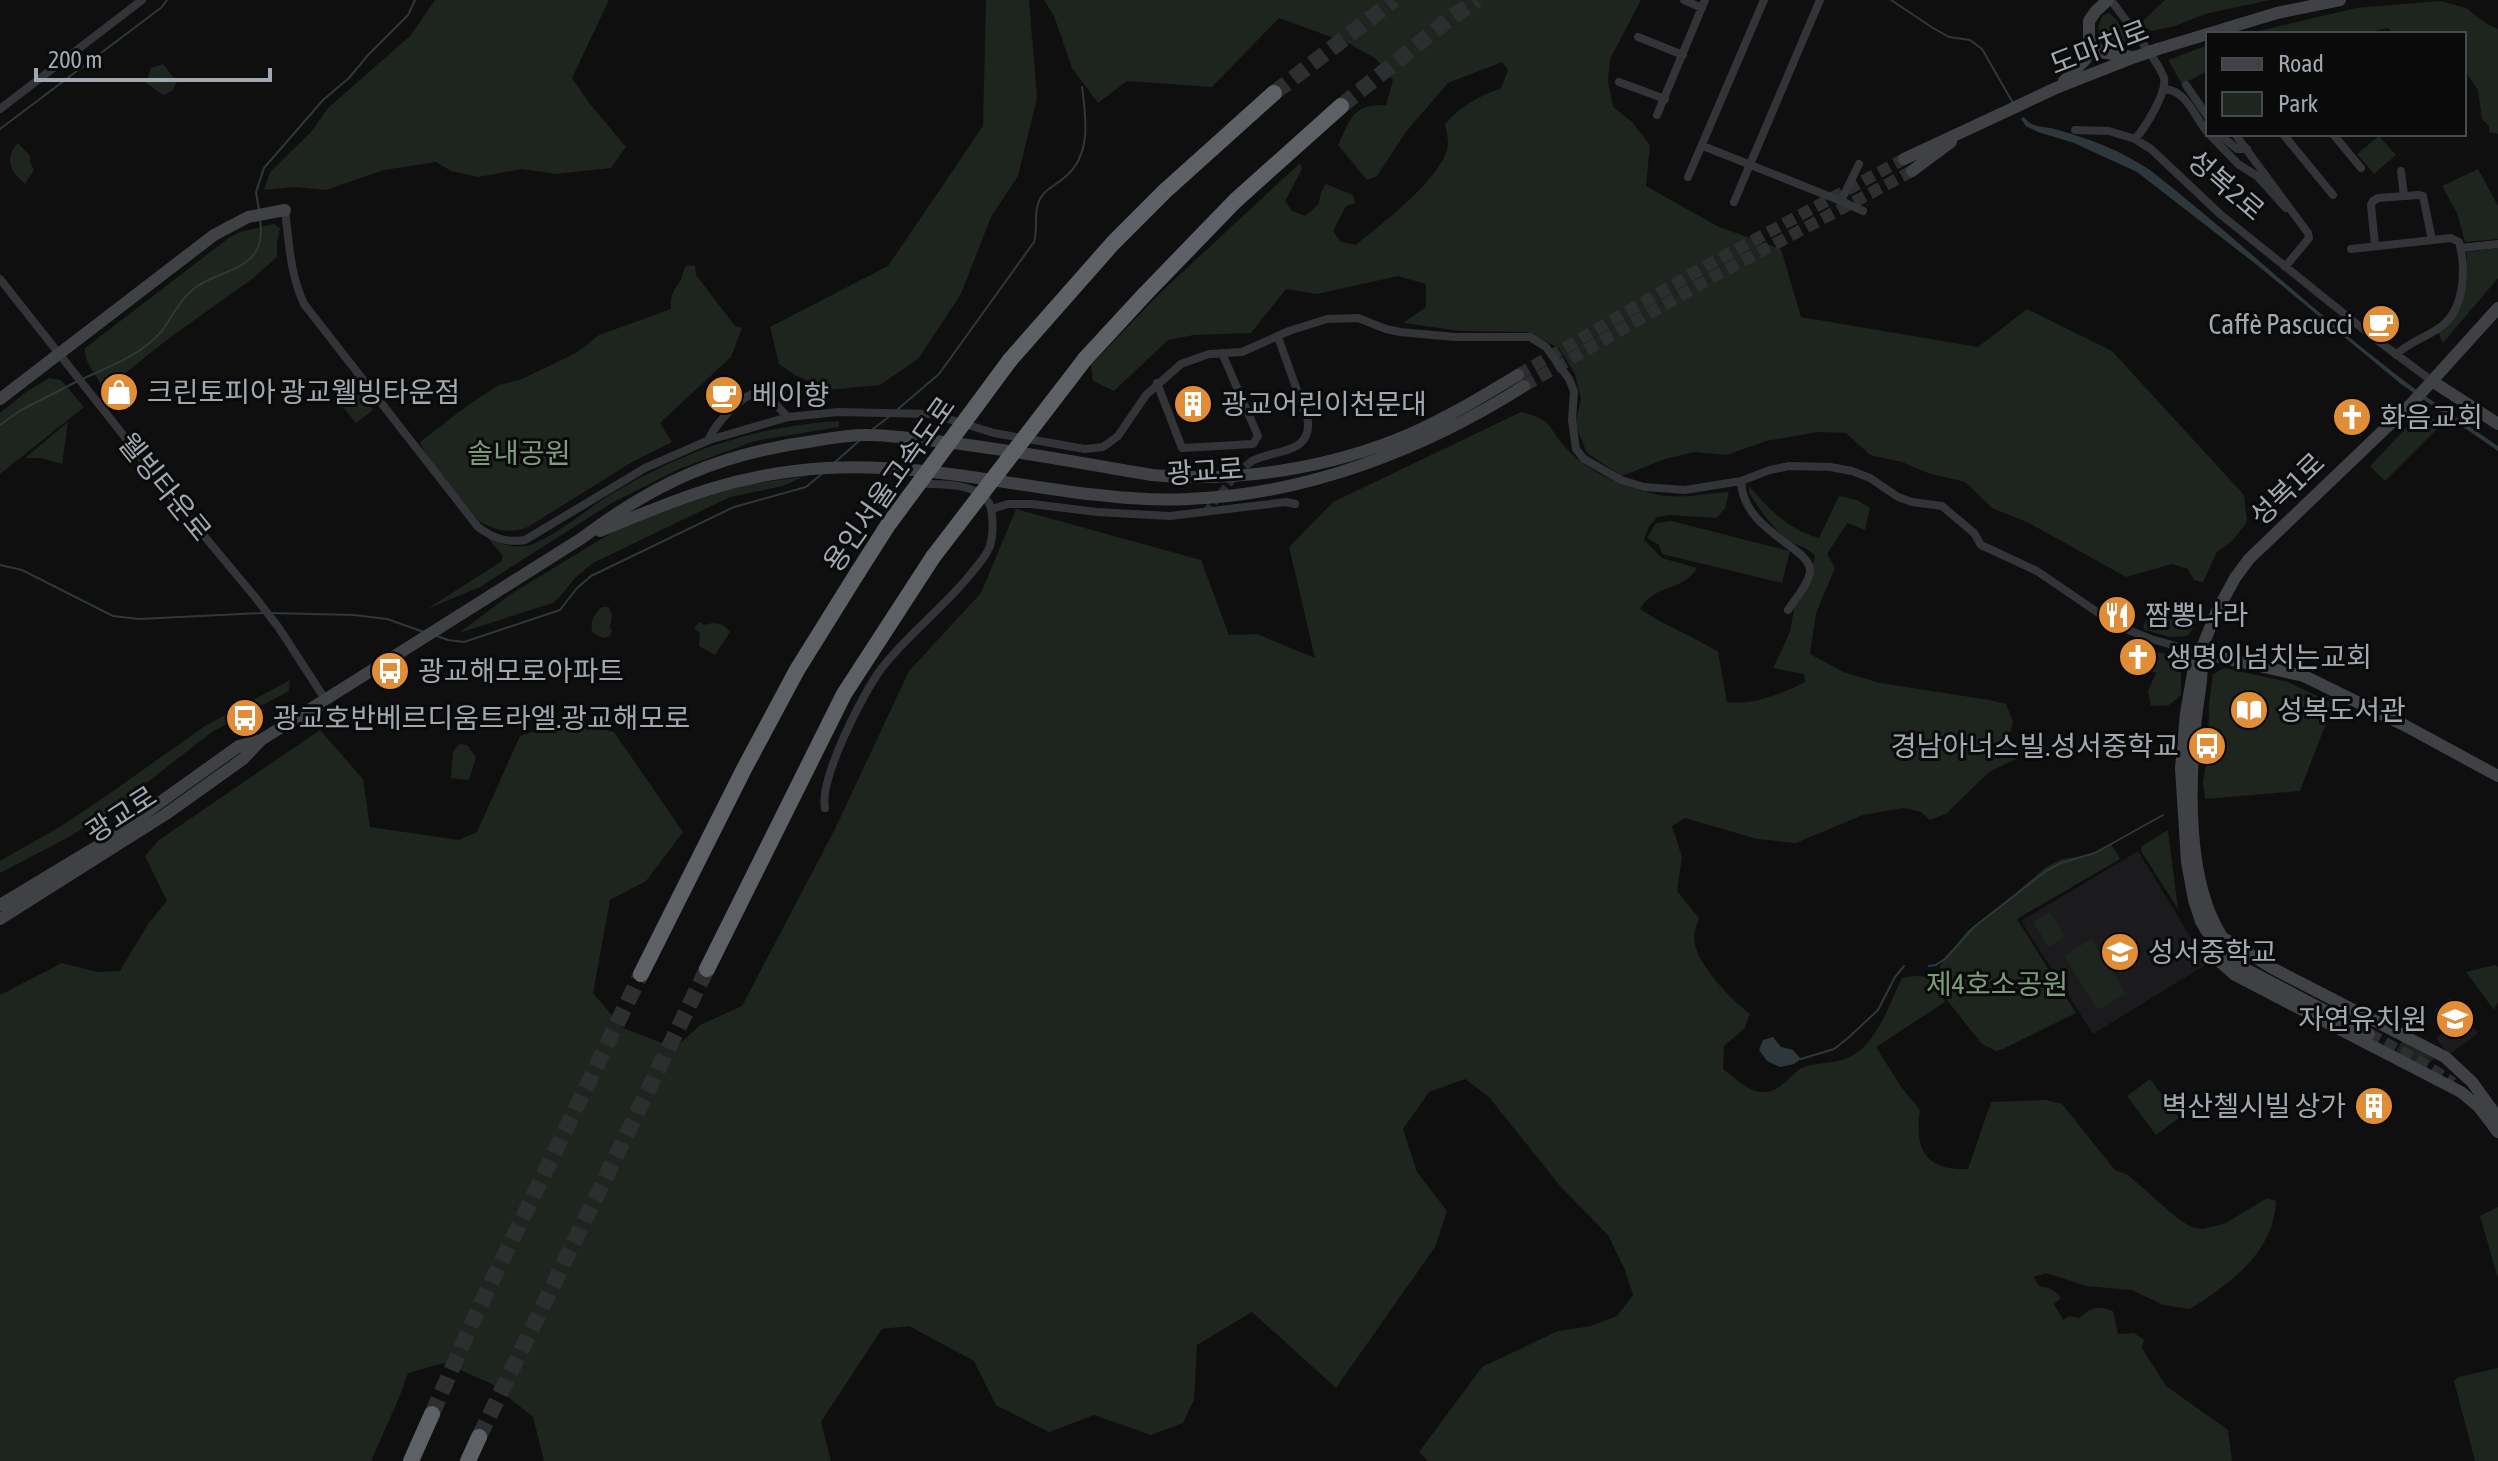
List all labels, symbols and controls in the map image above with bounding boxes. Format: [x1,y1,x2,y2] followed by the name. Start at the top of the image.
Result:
[2045,14,2153,80] street label: 도마치로
[36,32,270,82] scale bar
[2206,32,2466,136] legend
[48,46,102,73] text: 200 m
[2278,50,2324,77] text: Road
[2278,90,2319,117] text: Park
[2181,143,2271,227] street label: 성복2로
[2360,303,2402,345] cafe icon: Caffè Pascucci
[2209,308,2353,340] place label: Caffè Pascucci
[98,371,140,413] shop icon: 크린토피아 광교웰빙타운점
[703,374,745,416] cafe icon: 베이향
[147,376,460,408] place label: 크린토피아 광교웰빙타운점
[752,379,829,411] place label: 베이향
[1172,383,1214,425] building icon: 광교어린이천문대
[1221,388,1427,420] place label: 광교어린이천문대
[817,390,961,578] street label: 용인서울고속도로
[2331,396,2373,438] church icon: 화음교회
[2380,401,2483,433] place label: 화음교회
[112,427,218,547] street label: 웰빙타운로
[467,437,571,469] park label: 솔내공원
[2243,446,2331,532] street label: 성복1로
[1165,452,1245,490] street label: 광교로
[2096,594,2138,636] restaurant icon: 짬뽕나라
[2145,599,2248,631] place label: 짬뽕나라
[2117,636,2159,678] church icon: 생명이넘치는교회
[2166,641,2372,673] place label: 생명이넘치는교회
[369,650,411,692] bus stop icon: 광교해모로아파트
[418,655,624,687] place label: 광교해모로아파트
[2228,689,2270,731] library icon: 성복도서관
[2277,694,2406,726] place label: 성복도서관
[224,697,266,739] bus stop icon: 광교호반베르디움트라엘.광교해모로
[273,702,690,734] place label: 광교호반베르디움트라엘.광교해모로
[2186,725,2228,767] bus stop icon: 경남아너스빌.성서중학교
[1891,730,2179,762] place label: 경남아너스빌.성서중학교
[80,780,162,848] street label: 광교로
[2099,931,2141,973] school or university icon: 성서중학교
[2148,936,2277,968] place label: 성서중학교
[1926,968,2068,1000] park label: 제4호소공원
[2434,998,2476,1040] school or university icon: 자연유치원
[2298,1003,2427,1035] place label: 자연유치원
[2353,1085,2395,1127] building icon: 벽산첼시빌 상가
[2162,1090,2346,1122] place label: 벽산첼시빌 상가

